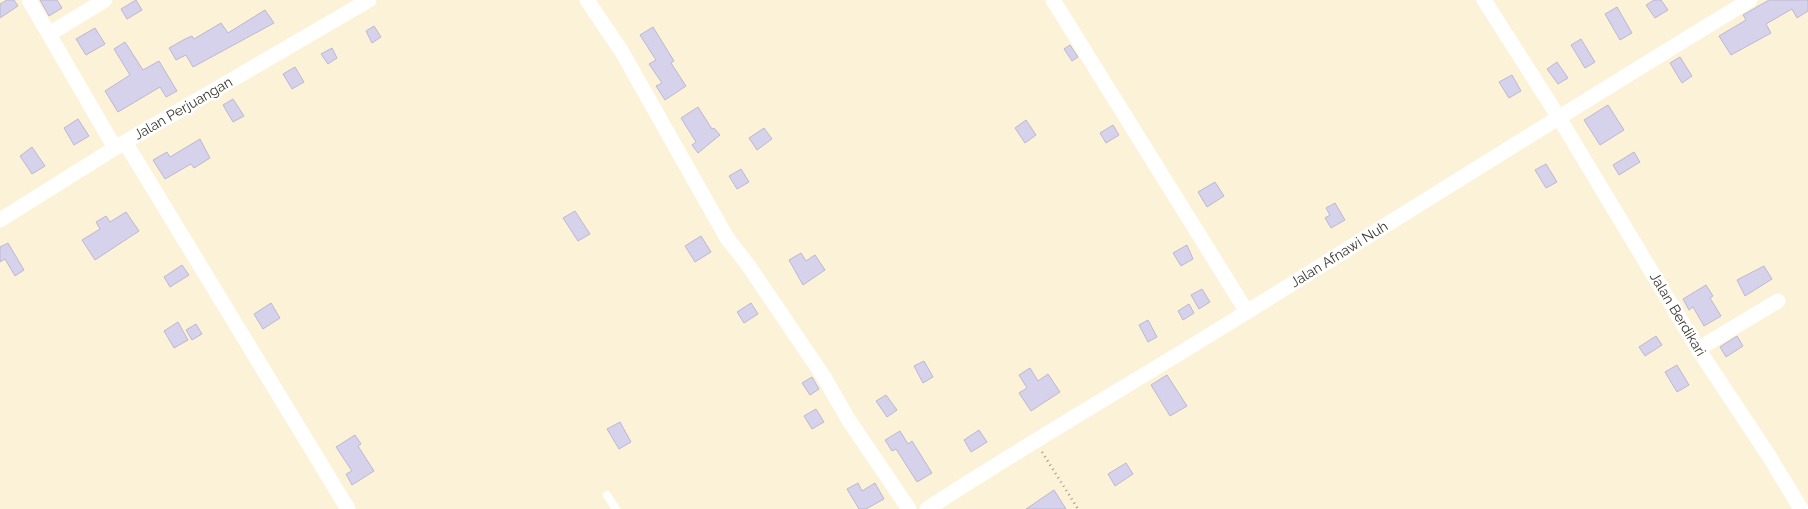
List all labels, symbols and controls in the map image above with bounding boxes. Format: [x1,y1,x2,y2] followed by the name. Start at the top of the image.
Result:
[131,73,235,143] street label: Jalan Perjuangan
[1287,218,1391,290] street label: Jalan Afnawi Nuh
[1647,269,1709,359] street label: Jalan Berdikari

